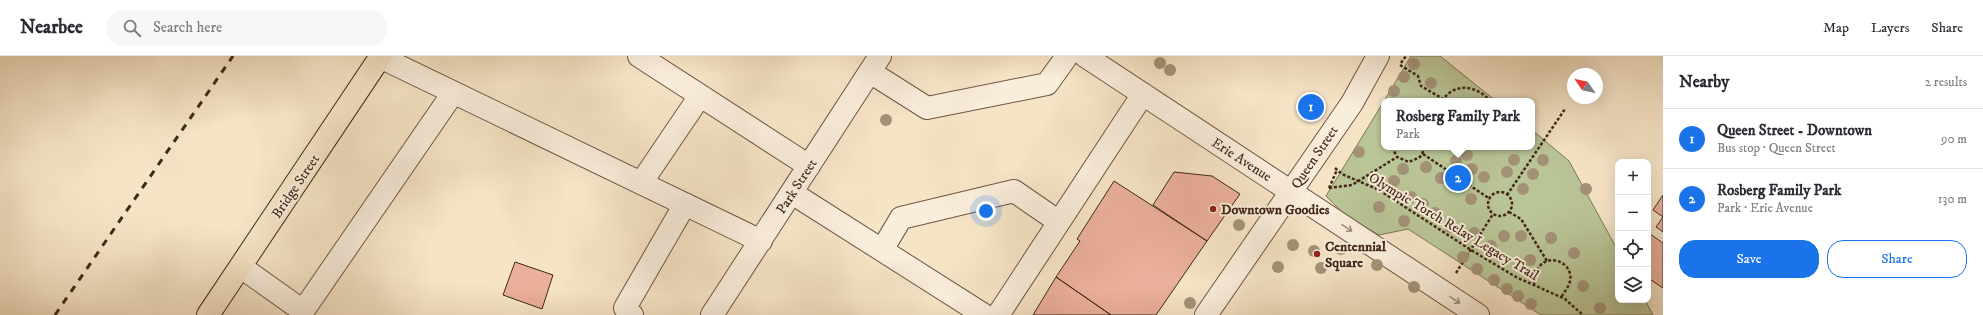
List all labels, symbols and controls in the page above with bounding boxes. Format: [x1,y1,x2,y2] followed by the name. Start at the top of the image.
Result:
[107,10,387,46] search box
[20,16,83,39] text: Nearbee
[121,17,143,39] icon: search
[153,18,222,37] text: Search here
[1823,19,1849,37] text: Map
[1871,19,1909,37] text: Layers
[1931,19,1963,37] text: Share
[1567,68,1603,104] north arrow
[1679,71,1729,93] text: Nearby
[1925,74,1967,90] text: 2 results
[1298,92,1324,122] pin: 1
[1381,98,1535,150] popup
[1396,107,1520,126] text: Rosberg Family Park
[1717,121,1872,140] text: Queen Street - Downtown
[1287,122,1343,193] street label: Queen Street
[1396,126,1420,142] text: Park
[1690,131,1694,147] text: 1
[1941,131,1967,147] text: 90 m
[1208,134,1275,186] street label: Erie Avenue
[1717,140,1836,156] text: Bus stop · Queen Street
[268,151,324,222] street label: Bridge Street
[772,155,822,218] street label: Park Street
[1615,159,1651,303] map controls
[1615,159,1651,195] button: +
[1445,163,1471,193] pin: 2
[1365,169,1543,285] street label: Olympic Torch Relay Legacy Trail
[1717,181,1841,200] text: Rosberg Family Park
[1689,191,1695,207] text: 2
[1938,191,1967,207] text: 130 m
[1615,195,1651,231] button: −
[1717,200,1813,216] text: Park · Erie Avenue
[976,201,996,221] your location
[1221,201,1330,219] place label: Downtown Goodies
[1208,204,1218,214] marker: Downtown Goodies
[1341,224,1352,232] one-way arrow
[1615,231,1651,267] button: locate
[1325,238,1387,272] place label: Centennial Square
[1679,240,1819,278] button: Save
[1827,240,1967,278] button: Share
[1312,249,1322,259] marker: Centennial Square
[1615,267,1651,303] button: layers
[1449,296,1460,304] one-way arrow

